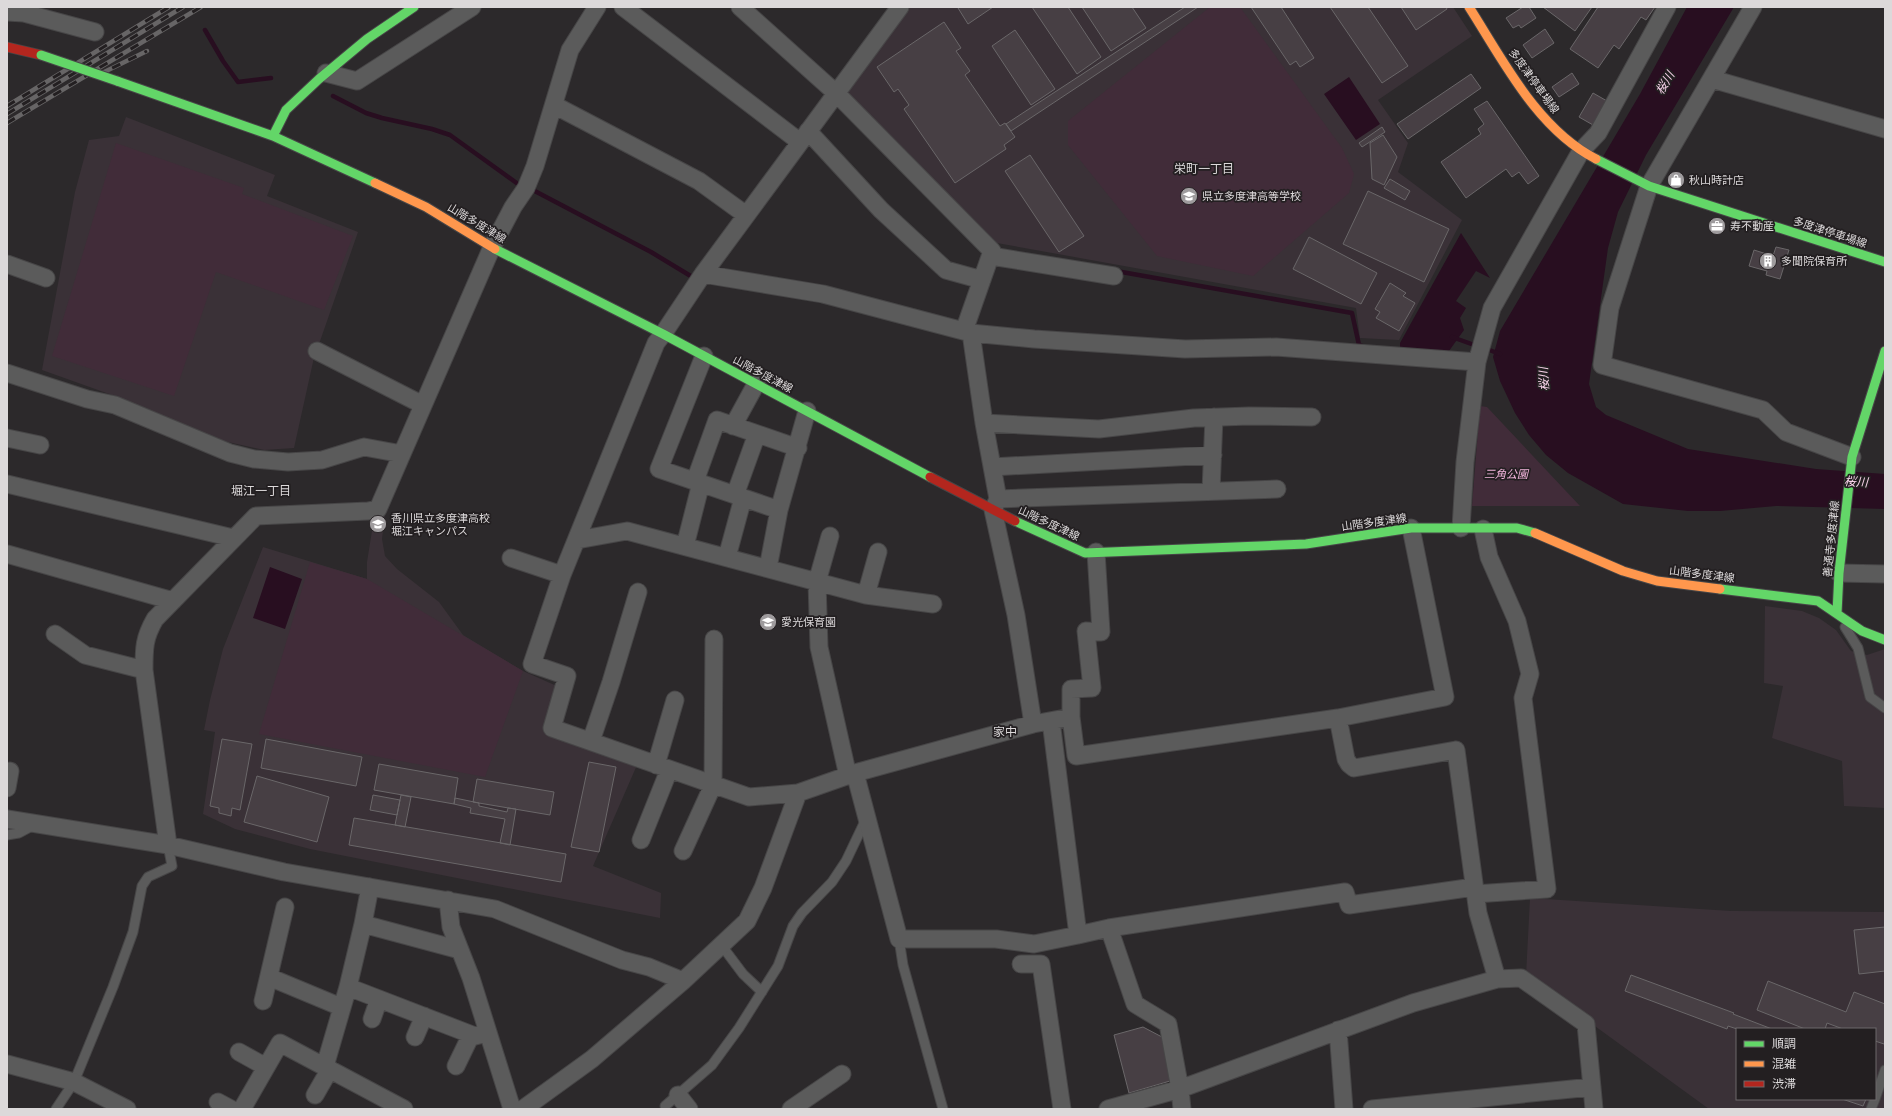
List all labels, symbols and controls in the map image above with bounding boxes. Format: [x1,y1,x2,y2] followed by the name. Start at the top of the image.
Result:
[1506,46,1561,116] street label: 多度津停車場線
[1653,67,1678,97] water label: 桜川
[1174,162,1234,176] district label: 栄町一丁目
[1666,170,1686,190] shop icon: 秋山時計店
[1689,174,1744,187] place label: 秋山時計店
[1179,186,1199,206] school or university icon: 県立多度津高等学校
[1202,190,1301,203] place label: 県立多度津高等学校
[445,201,508,246] street label: 山階多度津線
[1791,214,1868,251] street label: 多度津停車場線
[1707,216,1727,236] office icon: 寿不動産
[1730,220,1774,233] place label: 寿不動産
[1758,251,1778,271] building icon: 多聞院保育所
[1781,255,1848,268] place label: 多聞院保育所
[731,353,795,396] street label: 山階多度津線
[1536,365,1552,391] water label: 桜川
[1484,468,1530,481] park label: 三角公園
[1844,474,1870,490] water label: 桜川
[231,484,291,498] district label: 堀江一丁目
[1821,500,1842,578] street label: 善通寺多度津線
[1016,504,1081,543] street label: 山階多度津線
[1340,511,1408,534] street label: 山階多度津線
[391,512,490,538] place label: 香川県立多度津高校 堀江キャンパス
[368,514,388,534] school or university icon: 香川県立多度津高校 堀江キャンパス
[1668,564,1735,585] street label: 山階多度津線
[758,612,778,632] school or university icon: 愛光保育園
[781,616,836,629] place label: 愛光保育園
[993,725,1017,739] district label: 家中
[1736,1028,1876,1100] legend
[1772,1037,1796,1051] text: 順調
[1772,1057,1796,1071] text: 混雑
[1772,1077,1796,1091] text: 渋滞

